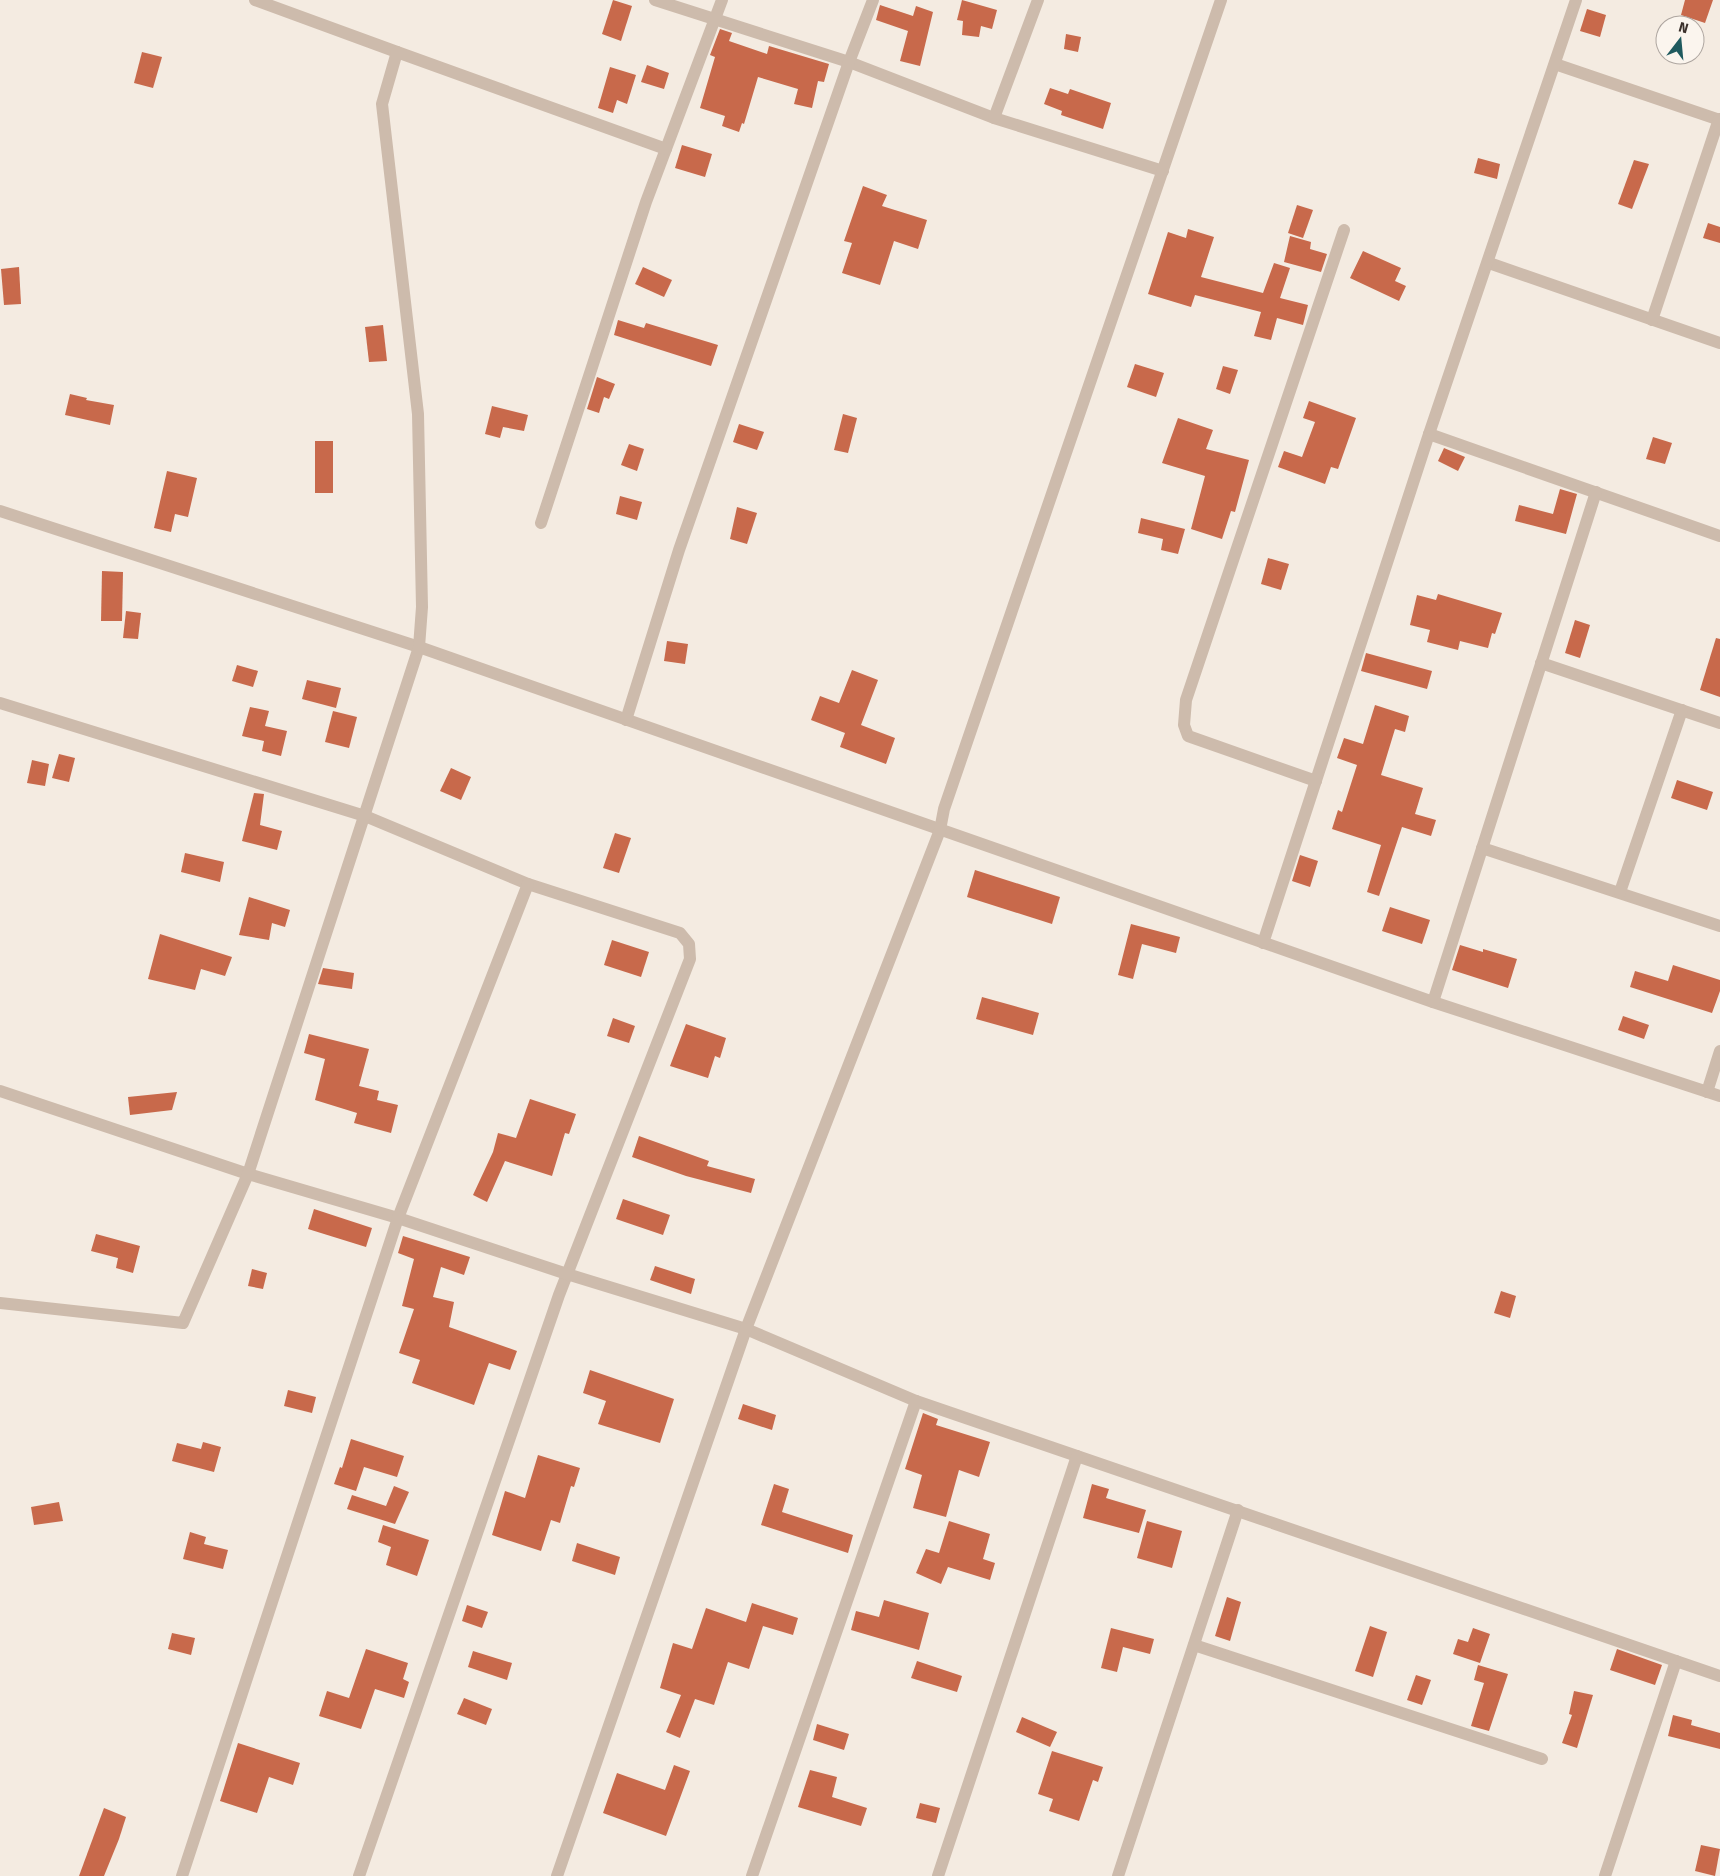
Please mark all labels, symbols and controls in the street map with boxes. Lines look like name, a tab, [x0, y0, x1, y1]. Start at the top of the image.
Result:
north arrow	[1655, 15, 1705, 65]
text: N	[1677, 19, 1690, 37]

